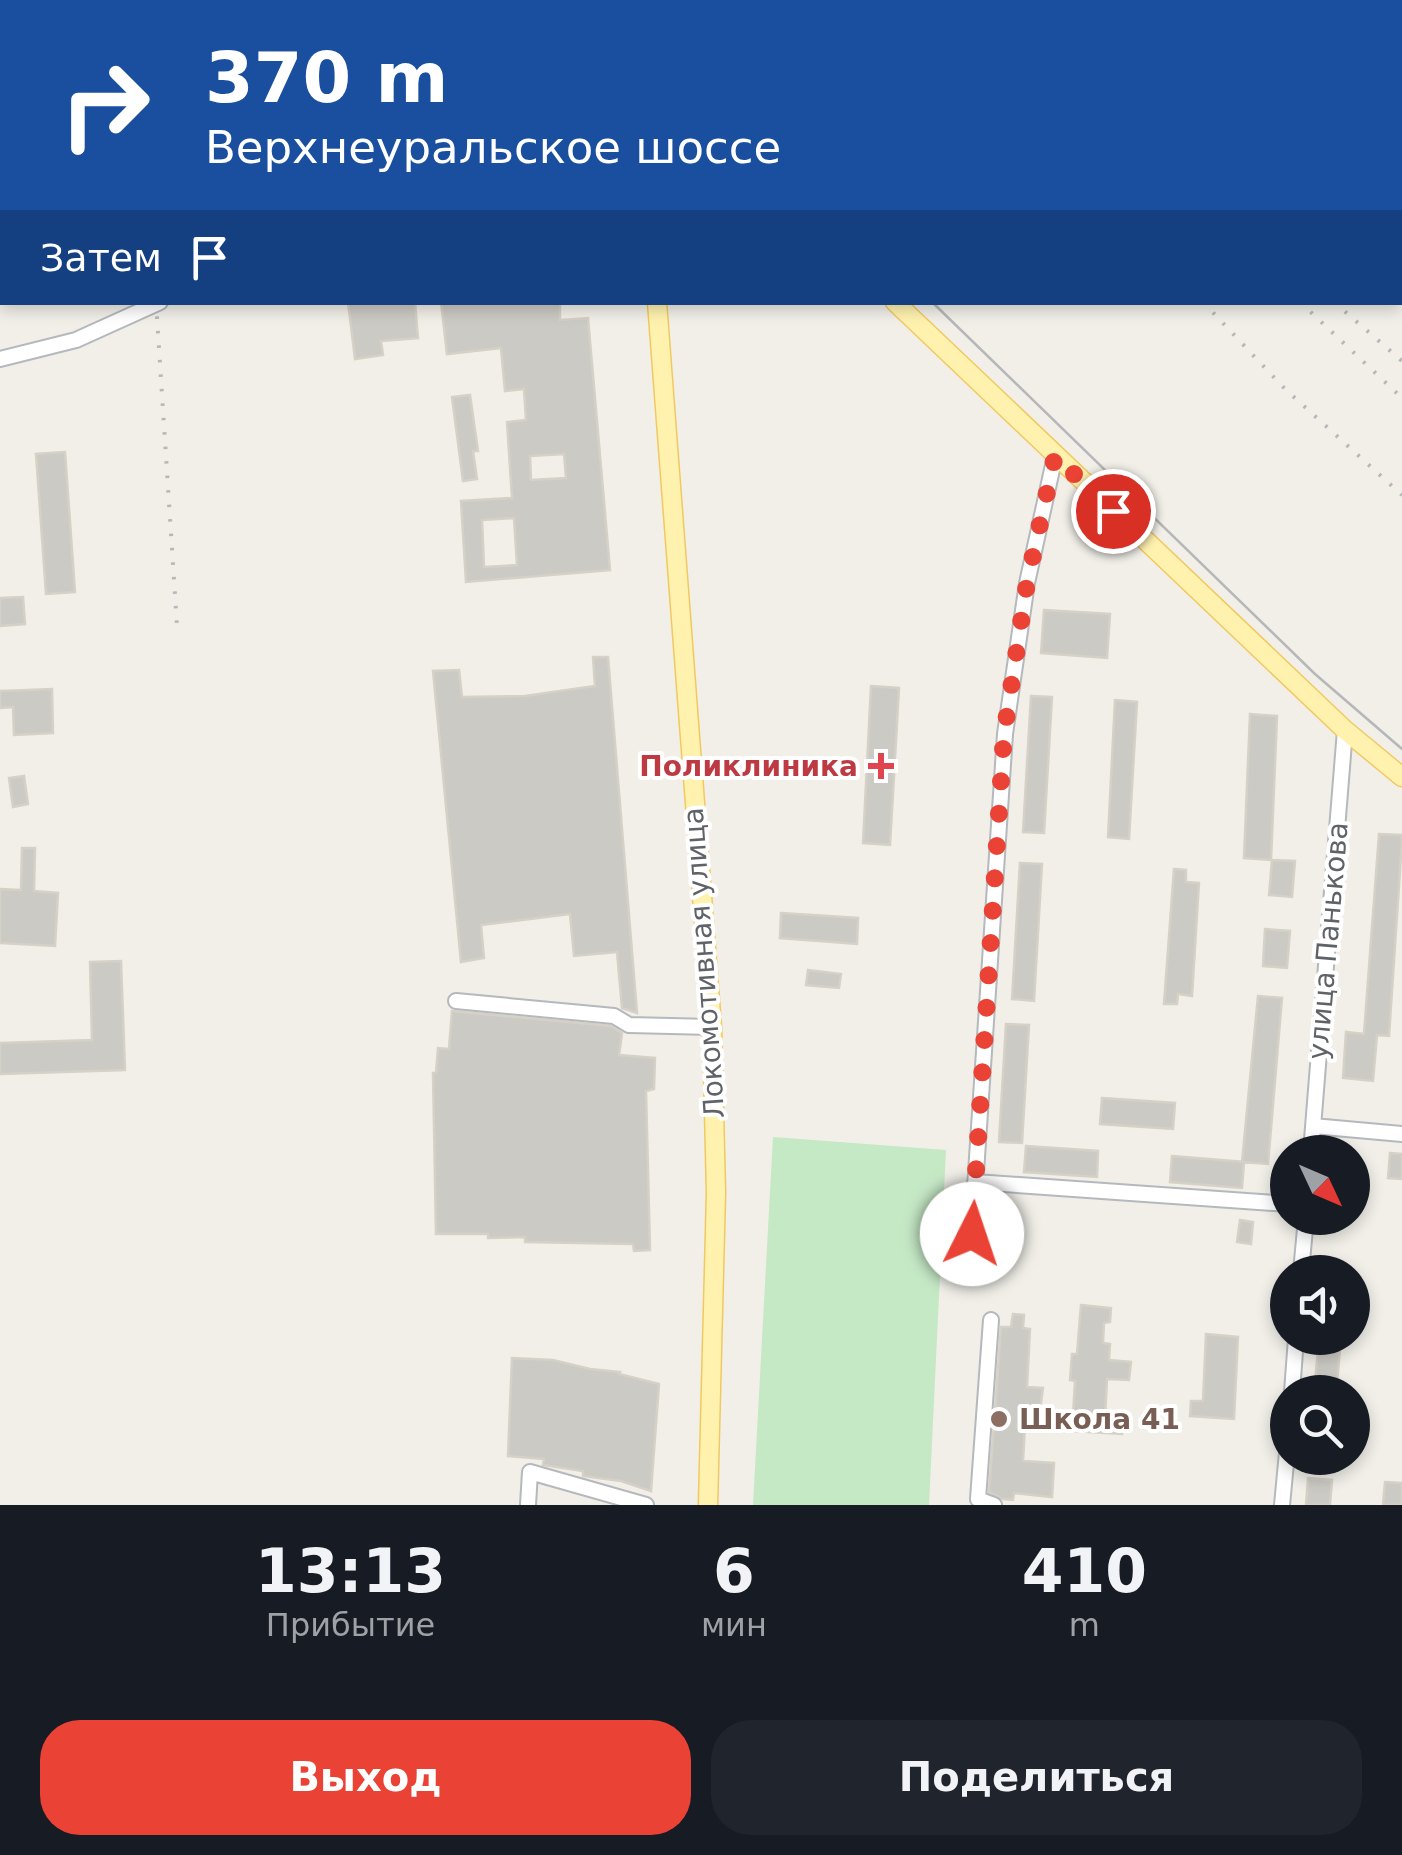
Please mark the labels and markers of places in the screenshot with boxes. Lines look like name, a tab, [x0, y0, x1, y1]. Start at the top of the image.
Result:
pin	[1071, 469, 1156, 554]
place label: Поликлиника	[639, 750, 858, 783]
marker: Поликлиника	[868, 753, 894, 779]
place label: Школа 41	[1019, 1403, 1180, 1436]
marker: Школа 41	[988, 1408, 1010, 1430]

